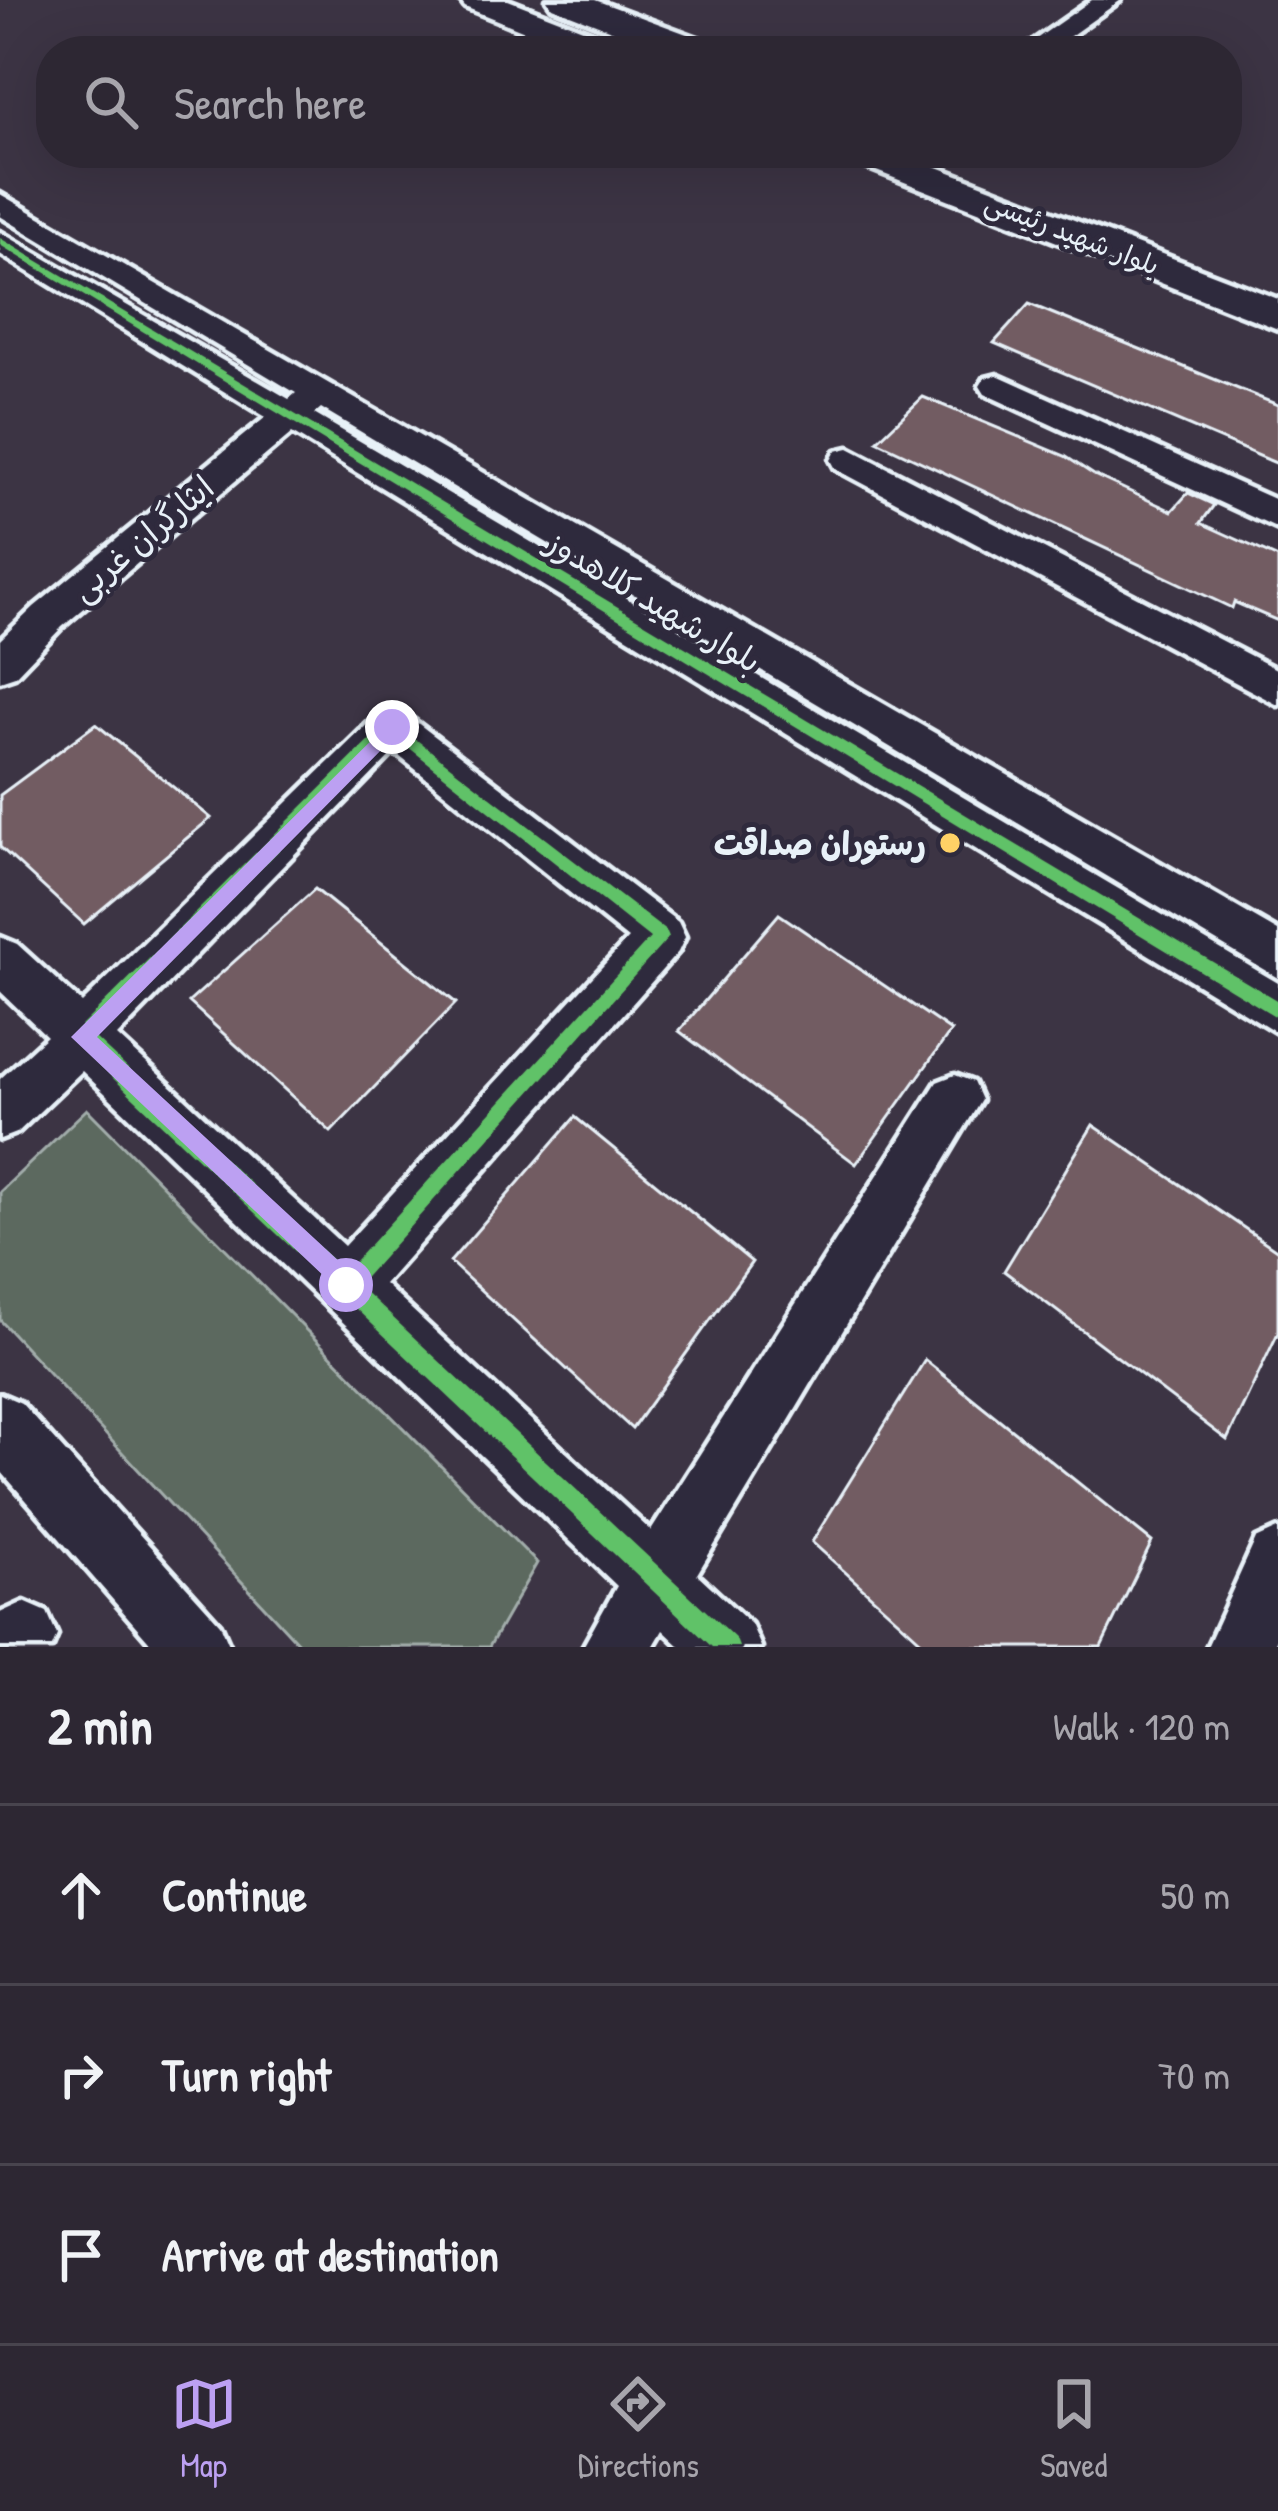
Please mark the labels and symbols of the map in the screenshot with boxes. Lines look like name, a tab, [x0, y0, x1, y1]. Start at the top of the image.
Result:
street label: بلوار شهید رئیسی	[980, 183, 1165, 283]
street label: ایثارگران غربی	[61, 465, 223, 611]
street label: بلوار شهید کلاهدوز	[536, 518, 770, 682]
route end	[365, 700, 419, 754]
place label: رستوران صداقت	[714, 821, 926, 865]
marker: رستوران صداقت	[937, 830, 963, 856]
route start	[319, 1258, 373, 1312]

